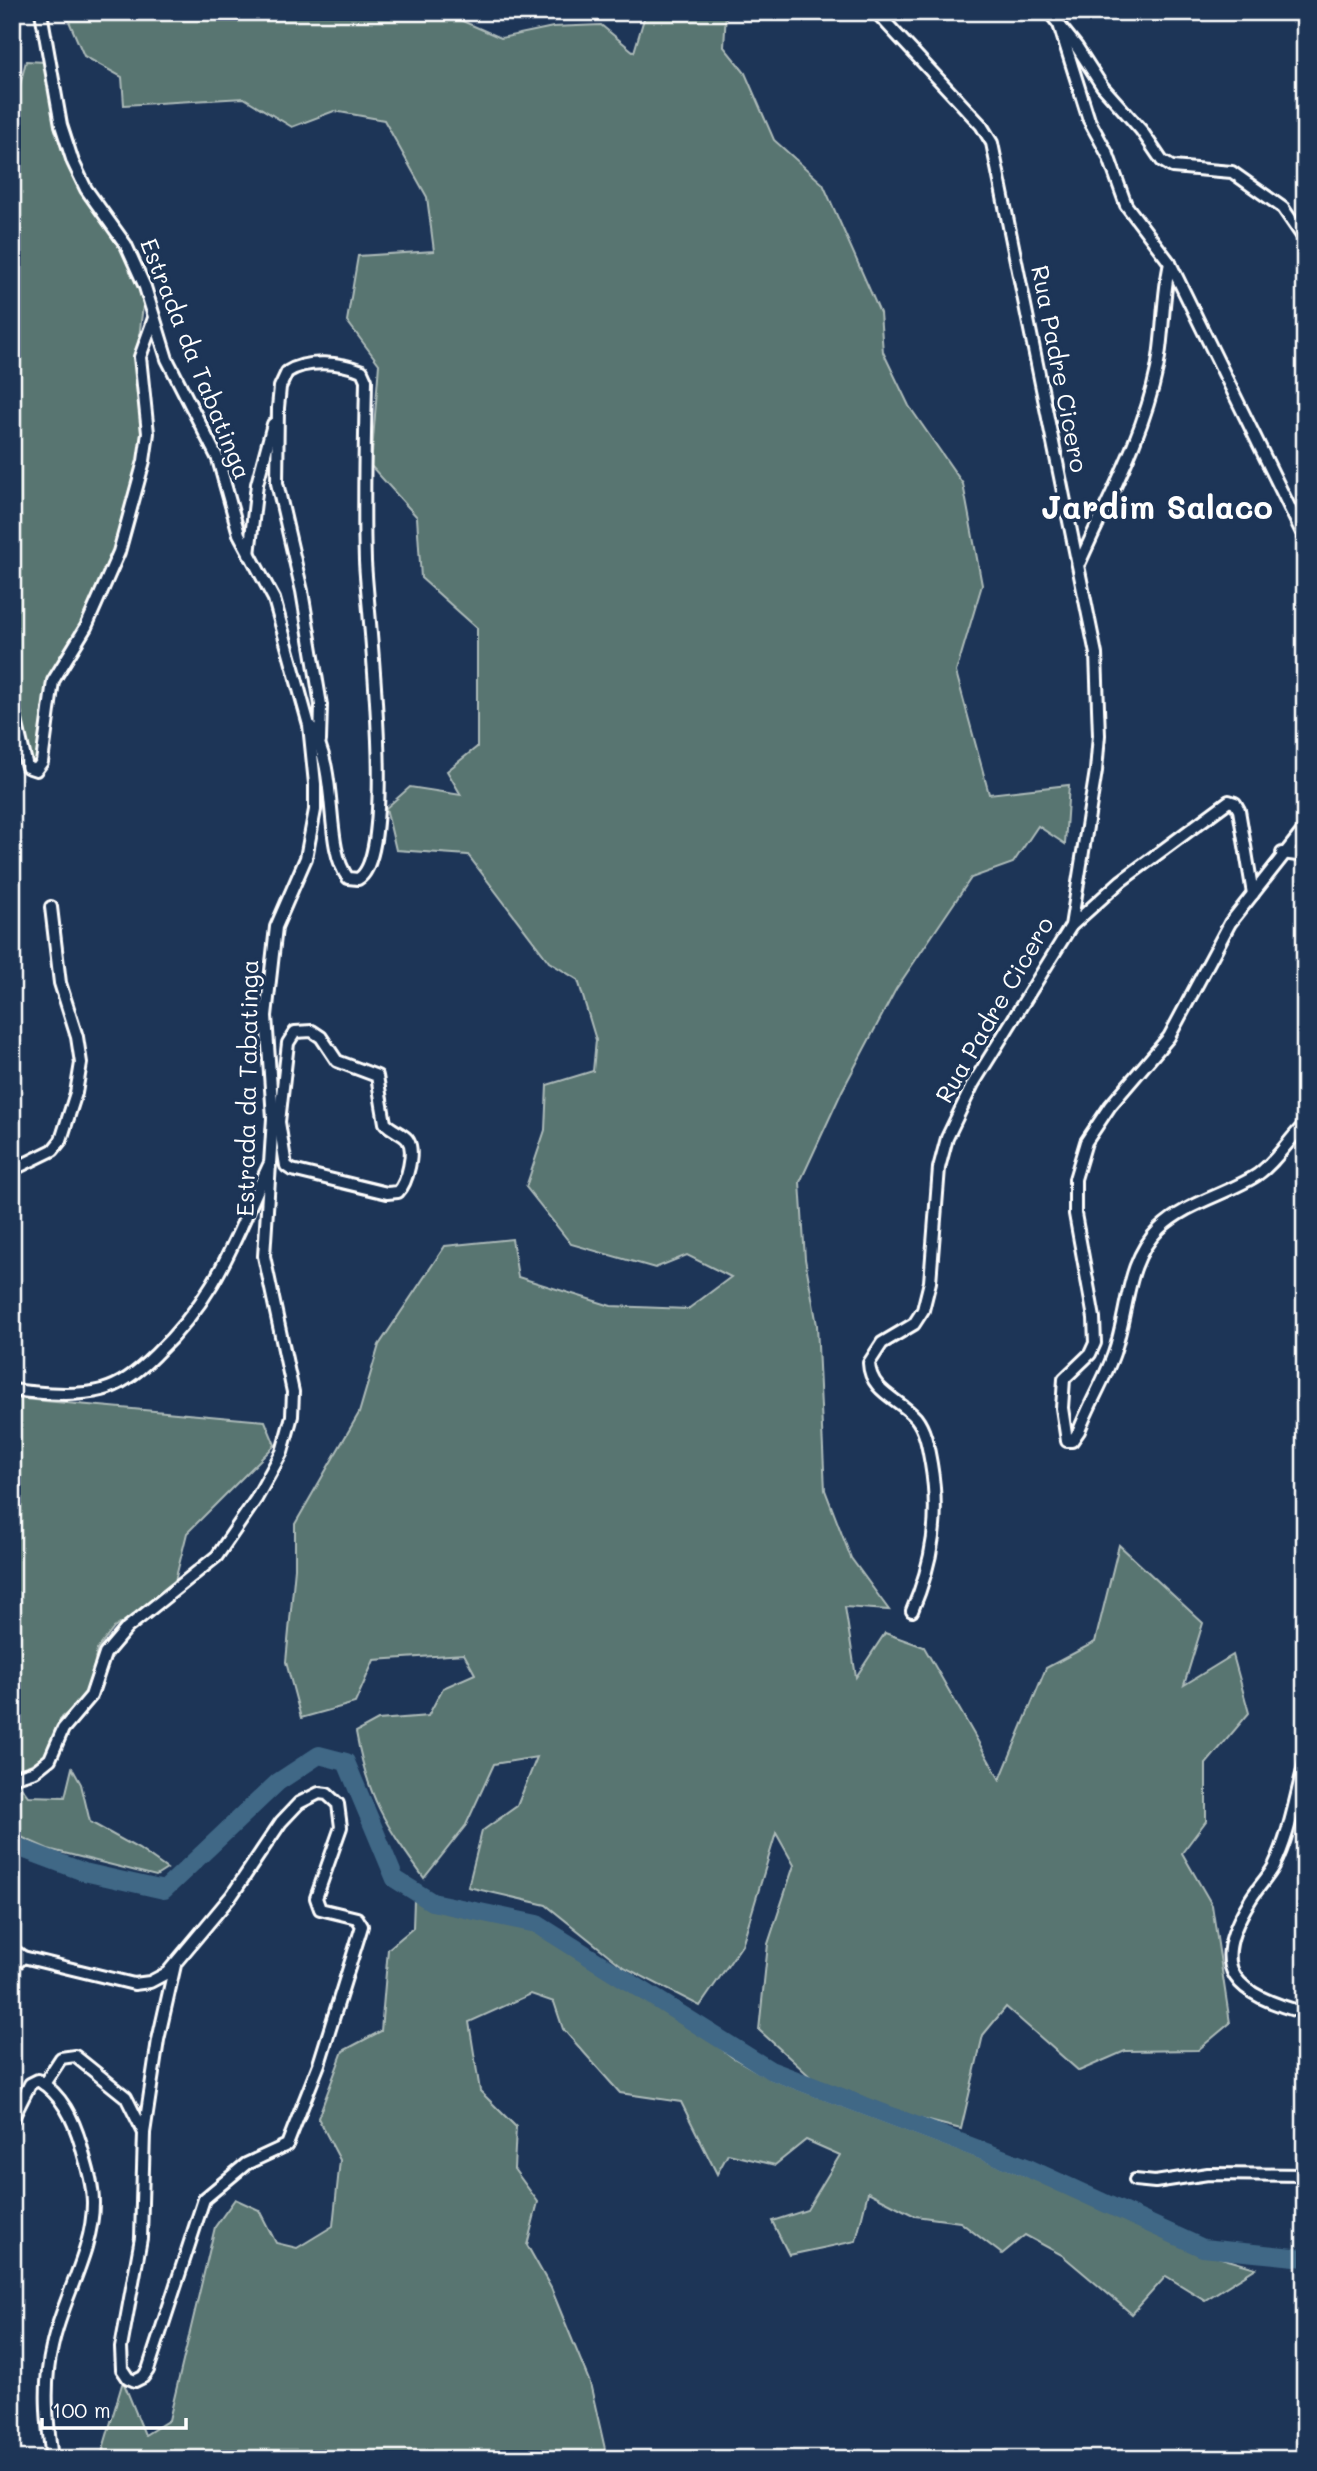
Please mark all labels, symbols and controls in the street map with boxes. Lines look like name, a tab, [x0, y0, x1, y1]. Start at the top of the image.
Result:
street label: Estrada da Tabatinga	[134, 233, 259, 484]
street label: Rua Padre Cicero	[1025, 263, 1096, 475]
district label: Jardim Salaco	[1041, 485, 1273, 527]
street label: Rua Padre Cicero	[928, 910, 1060, 1108]
street label: Estrada da Tabatinga	[229, 959, 264, 1217]
scale bar	[42, 2387, 186, 2431]
text: 100 m	[52, 2396, 111, 2423]

